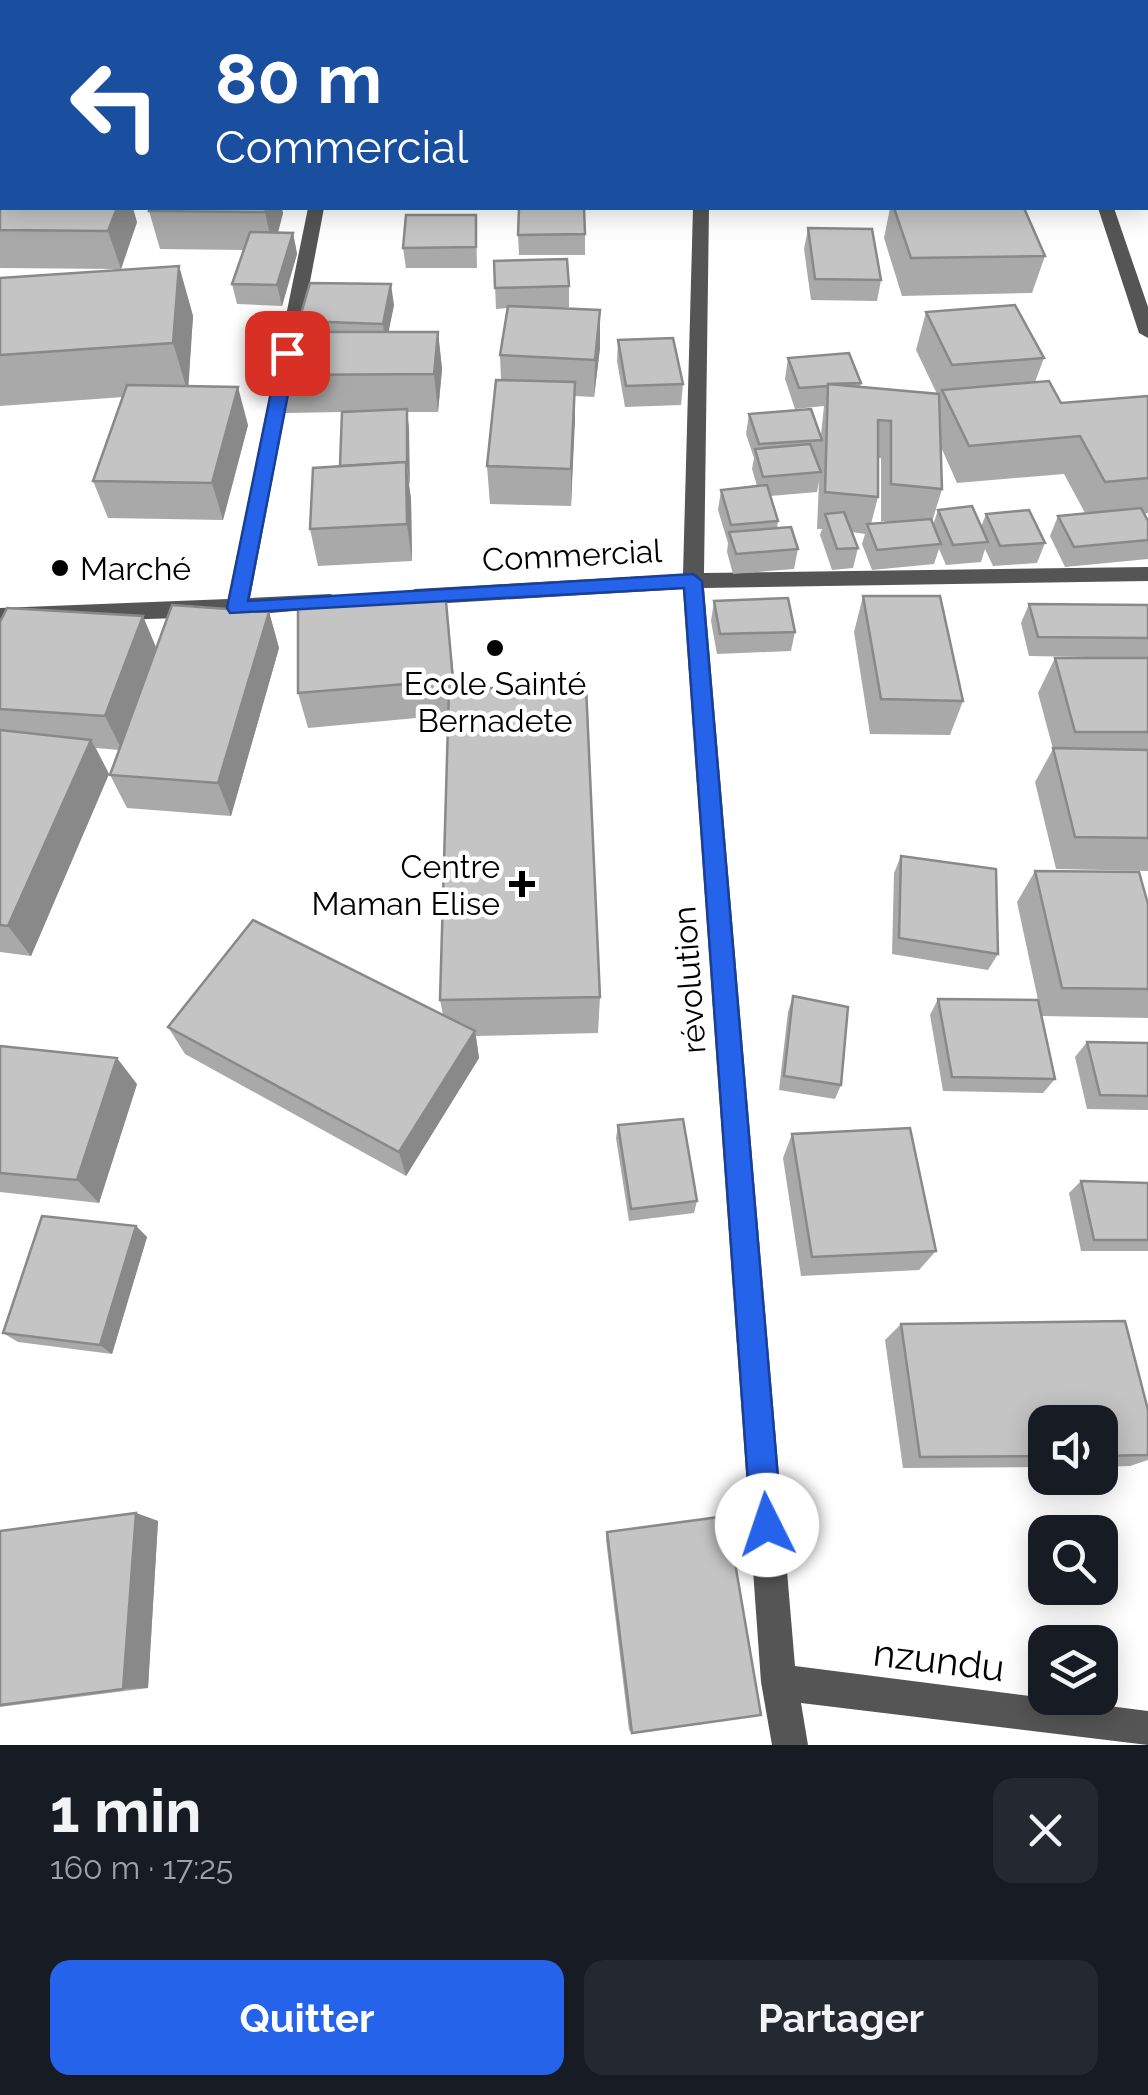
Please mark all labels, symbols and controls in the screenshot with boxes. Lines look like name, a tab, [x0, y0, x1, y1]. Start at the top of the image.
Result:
text: 80 m	[215, 37, 382, 119]
icon: left	[50, 40, 180, 170]
text: Commercial	[215, 121, 468, 174]
pin	[245, 311, 330, 396]
icon: arrive	[260, 326, 315, 381]
street label: Commercial	[481, 532, 663, 578]
place label: Marché	[80, 550, 191, 587]
marker: Marché	[49, 557, 71, 579]
marker: Ecole Sainté Bernadete	[484, 637, 506, 659]
place label: Ecole Sainté Bernadete	[404, 665, 586, 739]
place label: Centre Maman Elise	[312, 848, 500, 922]
marker: Centre Maman Elise	[509, 871, 535, 897]
street label: révolution	[665, 905, 713, 1055]
map controls	[1028, 1405, 1118, 1715]
button: sound	[1028, 1405, 1118, 1495]
position arrow	[715, 1473, 819, 1577]
button: search	[1028, 1515, 1118, 1605]
button: layers	[1028, 1625, 1118, 1715]
street label: nzundu	[871, 1630, 1007, 1690]
text: 1 min	[50, 1776, 201, 1846]
button: close	[993, 1778, 1098, 1883]
text: 160 m · 17:25	[50, 1849, 233, 1886]
button: Quitter	[50, 1960, 564, 2075]
button: Partager	[584, 1960, 1098, 2075]

